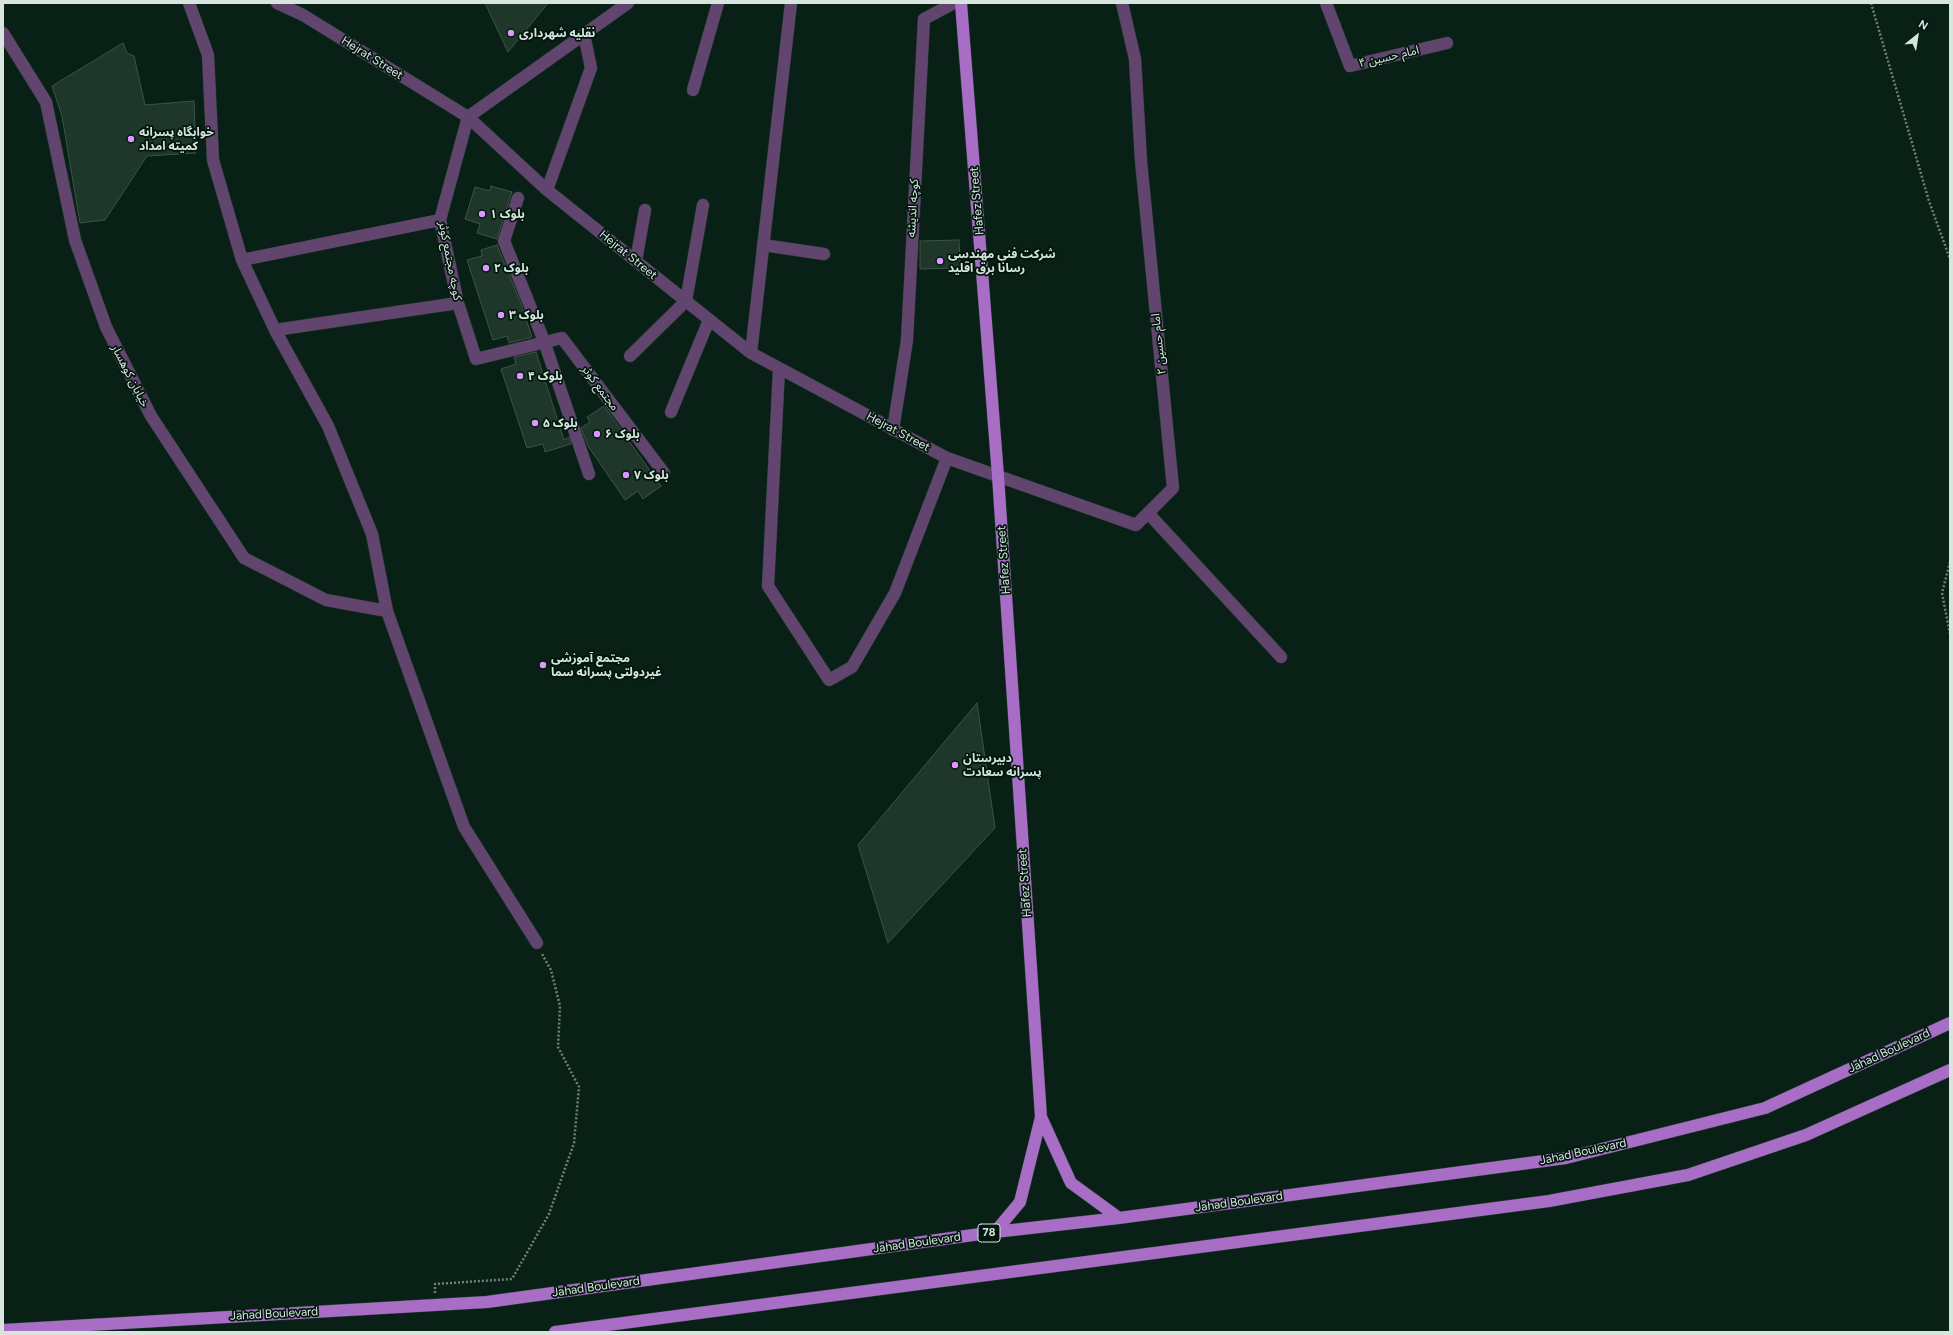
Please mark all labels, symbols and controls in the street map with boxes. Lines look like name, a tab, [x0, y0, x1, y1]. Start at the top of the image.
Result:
north arrow	[1897, 16, 1937, 56]
text: N	[1916, 17, 1930, 33]
place label: نقلیه شهرداری	[519, 26, 595, 40]
marker: نقلیه شهرداری	[506, 28, 516, 38]
street label: Hejrat Street	[338, 33, 406, 83]
street label: امام حسین ۴	[1357, 43, 1421, 71]
place label: خوابگاه پسرانه کمیته امداد	[139, 125, 214, 153]
marker: خوابگاه پسرانه کمیته امداد	[126, 134, 136, 144]
street label: Hafez Street	[967, 166, 987, 236]
street label: کوچه اندیشه	[904, 178, 922, 238]
place label: بلوک ۱	[490, 207, 525, 221]
marker: بلوک ۱	[477, 209, 487, 219]
street label: کوچه مجتمع کوثر	[435, 220, 465, 302]
street label: Hejrat Street	[596, 227, 660, 283]
place label: شرکت فنی مهندسی رسانا برق اقلید	[948, 247, 1056, 275]
marker: شرکت فنی مهندسی رسانا برق اقلید	[935, 256, 945, 266]
place label: بلوک ۲	[494, 261, 529, 275]
marker: بلوک ۲	[481, 263, 491, 273]
place label: بلوک ۳	[509, 308, 544, 322]
marker: بلوک ۳	[496, 310, 506, 320]
street label: امام حسین ۲	[1149, 313, 1169, 375]
street label: خیابان کوهسار	[108, 342, 152, 410]
street label: مجتمع کوثر	[578, 362, 622, 414]
place label: بلوک ۴	[528, 369, 563, 383]
marker: بلوک ۴	[515, 371, 525, 381]
street label: Hejrat Street	[864, 409, 932, 455]
place label: بلوک ۵	[543, 416, 578, 430]
marker: بلوک ۵	[530, 418, 540, 428]
place label: بلوک ۶	[605, 427, 640, 441]
marker: بلوک ۶	[592, 429, 602, 439]
place label: بلوک ۷	[634, 468, 669, 482]
marker: بلوک ۷	[621, 470, 631, 480]
street label: Hafez Street	[994, 525, 1014, 595]
place label: مجتمع آموزشی غیردولتی پسرانه سما	[551, 651, 662, 679]
marker: مجتمع آموزشی غیردولتی پسرانه سما	[538, 660, 548, 670]
place label: دبیرستان پسرانه سعادت	[963, 751, 1042, 779]
marker: دبیرستان پسرانه سعادت	[950, 760, 960, 770]
street label: Hafez Street	[1015, 848, 1035, 918]
street label: Jahad Boulevard	[1846, 1026, 1932, 1076]
street label: Jahad Boulevard	[1538, 1136, 1628, 1168]
street label: Jahad Boulevard	[1194, 1189, 1284, 1215]
road number: 78	[978, 1224, 1000, 1242]
street label: Jahad Boulevard	[872, 1230, 962, 1256]
street label: Jahad Boulevard	[551, 1274, 641, 1300]
street label: Jahad Boulevard	[229, 1304, 319, 1324]

